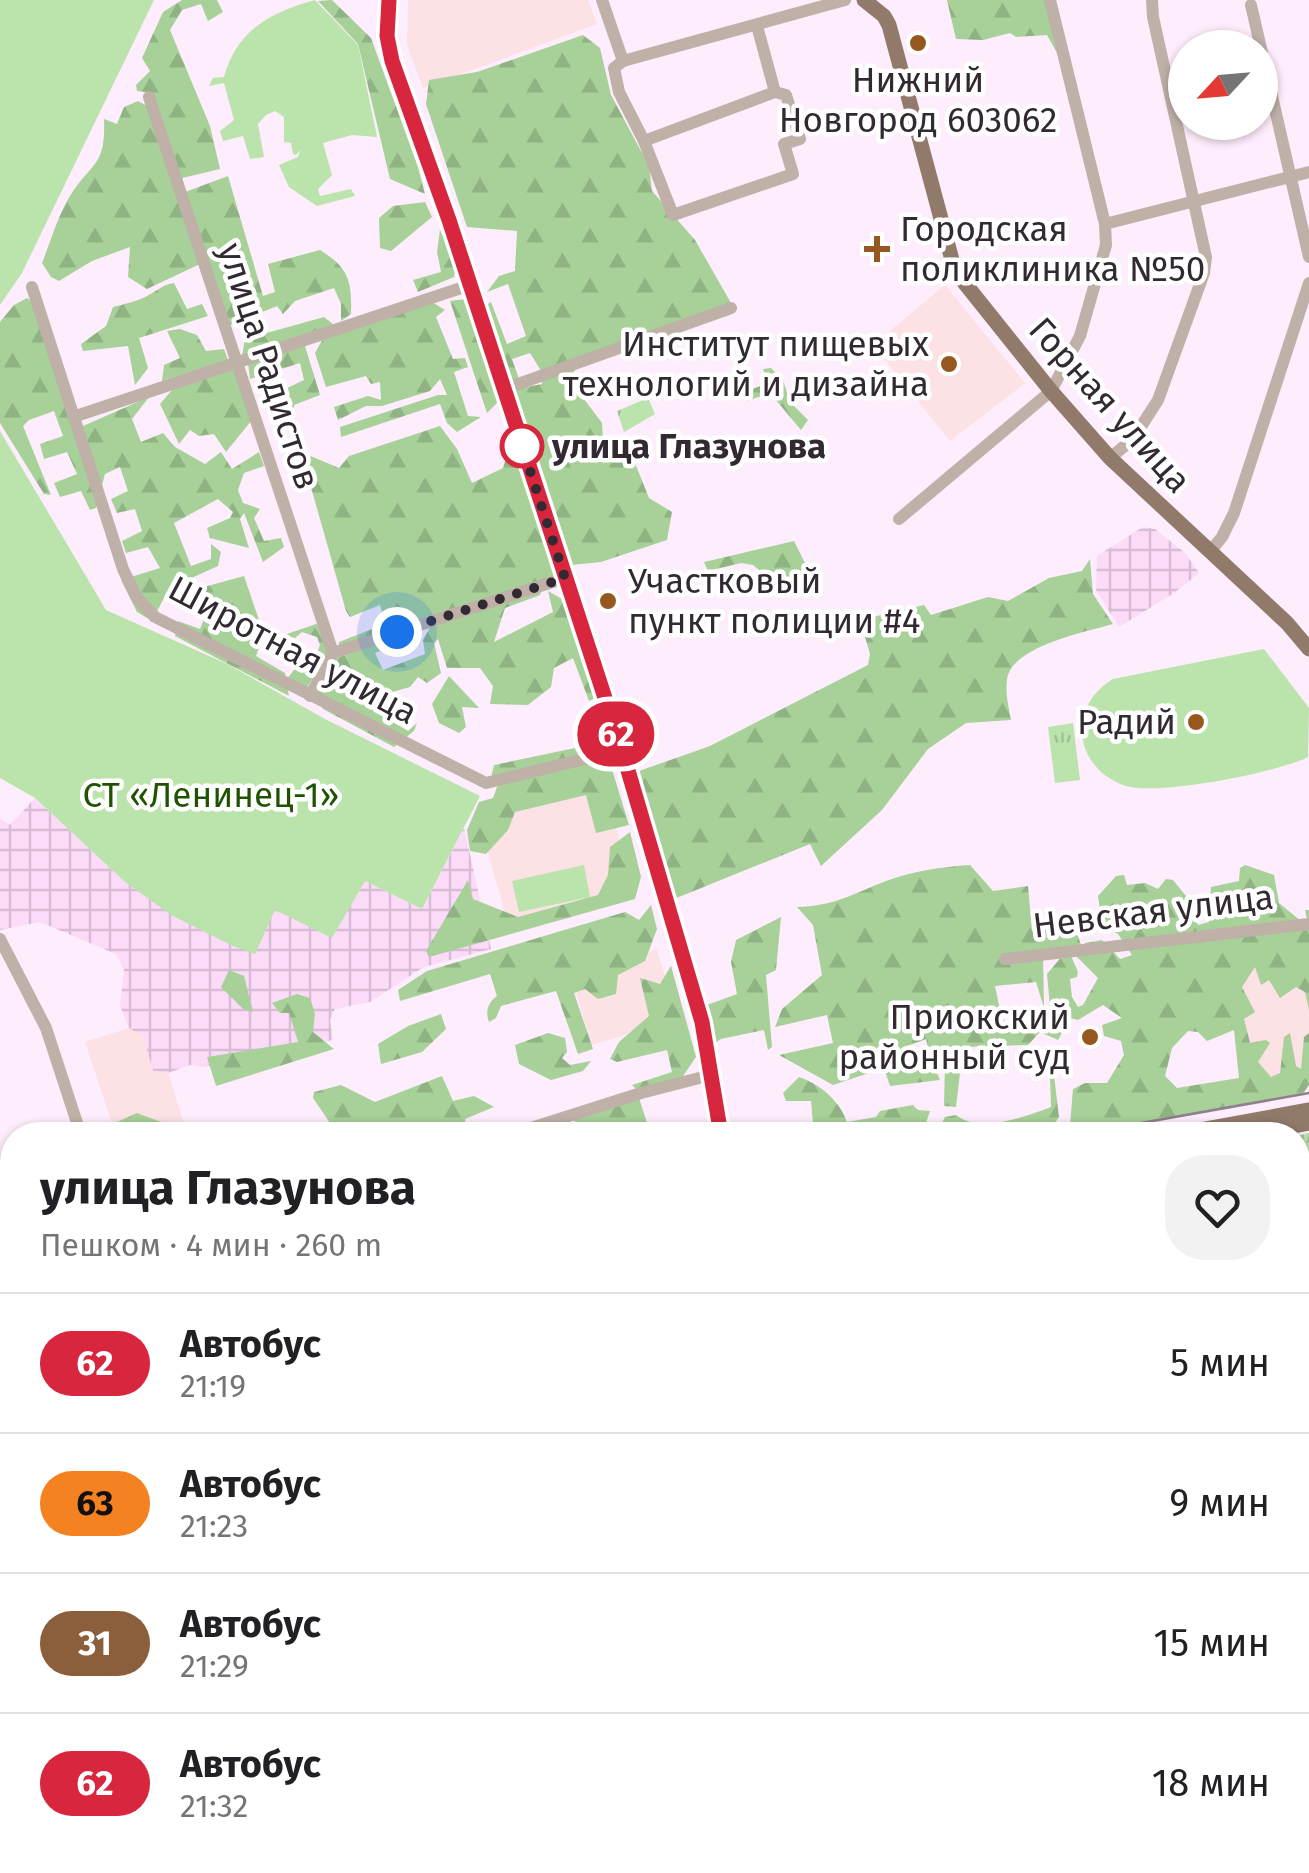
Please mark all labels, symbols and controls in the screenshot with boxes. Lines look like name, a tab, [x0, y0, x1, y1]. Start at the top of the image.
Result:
north arrow	[1168, 30, 1278, 140]
map controls	[1168, 30, 1278, 140]
marker: Нижний Новгород 603062	[907, 32, 929, 54]
place label: Нижний Новгород 603062	[779, 59, 1057, 141]
place label: Городская поликлиника №50	[900, 208, 1205, 290]
marker: Городская поликлиника №50	[864, 236, 890, 262]
street label: улица Радистов	[209, 237, 329, 495]
street label: Горная улица	[1020, 309, 1200, 501]
place label: Институт пищевых технологий и дизайна	[563, 323, 929, 405]
marker: Институт пищевых технологий и дизайна	[938, 353, 960, 375]
marker: улица Глазунова	[501, 425, 543, 467]
place label: улица Глазунова	[551, 425, 826, 467]
place label: Участковый пункт полиции #4	[628, 560, 920, 642]
street label: Широтная улица	[162, 567, 424, 733]
marker: Участковый пункт полиции #4	[597, 590, 619, 612]
your location	[372, 607, 422, 657]
place label: Радий	[1077, 701, 1176, 743]
line badge: 62	[571, 702, 661, 766]
marker: Радий	[1185, 711, 1207, 733]
text: 62	[597, 713, 635, 755]
park label: СТ «Ленинец-1»	[83, 774, 339, 816]
street label: Невская улица	[1030, 875, 1276, 947]
place label: Приокский районный суд	[839, 996, 1070, 1078]
marker: Приокский районный суд	[1079, 1026, 1101, 1048]
button: heart	[1165, 1155, 1270, 1260]
text: улица Глазунова	[40, 1159, 416, 1217]
text: Пешком · 4 мин · 260 m	[40, 1226, 382, 1264]
text: Автобус	[180, 1321, 321, 1367]
text: 5 мин	[1170, 1340, 1270, 1386]
text: 62	[76, 1342, 114, 1384]
text: 21:19	[180, 1367, 246, 1405]
text: Автобус	[180, 1461, 321, 1507]
text: 9 мин	[1169, 1480, 1270, 1526]
text: 63	[76, 1482, 114, 1524]
text: 21:23	[180, 1507, 248, 1545]
text: Автобус	[180, 1601, 321, 1647]
text: 15 мин	[1154, 1620, 1270, 1666]
text: 31	[78, 1622, 112, 1664]
text: 21:29	[180, 1647, 249, 1685]
text: Автобус	[180, 1741, 321, 1787]
text: 18 мин	[1152, 1760, 1270, 1806]
text: 62	[76, 1762, 114, 1804]
text: 21:32	[180, 1787, 248, 1825]

